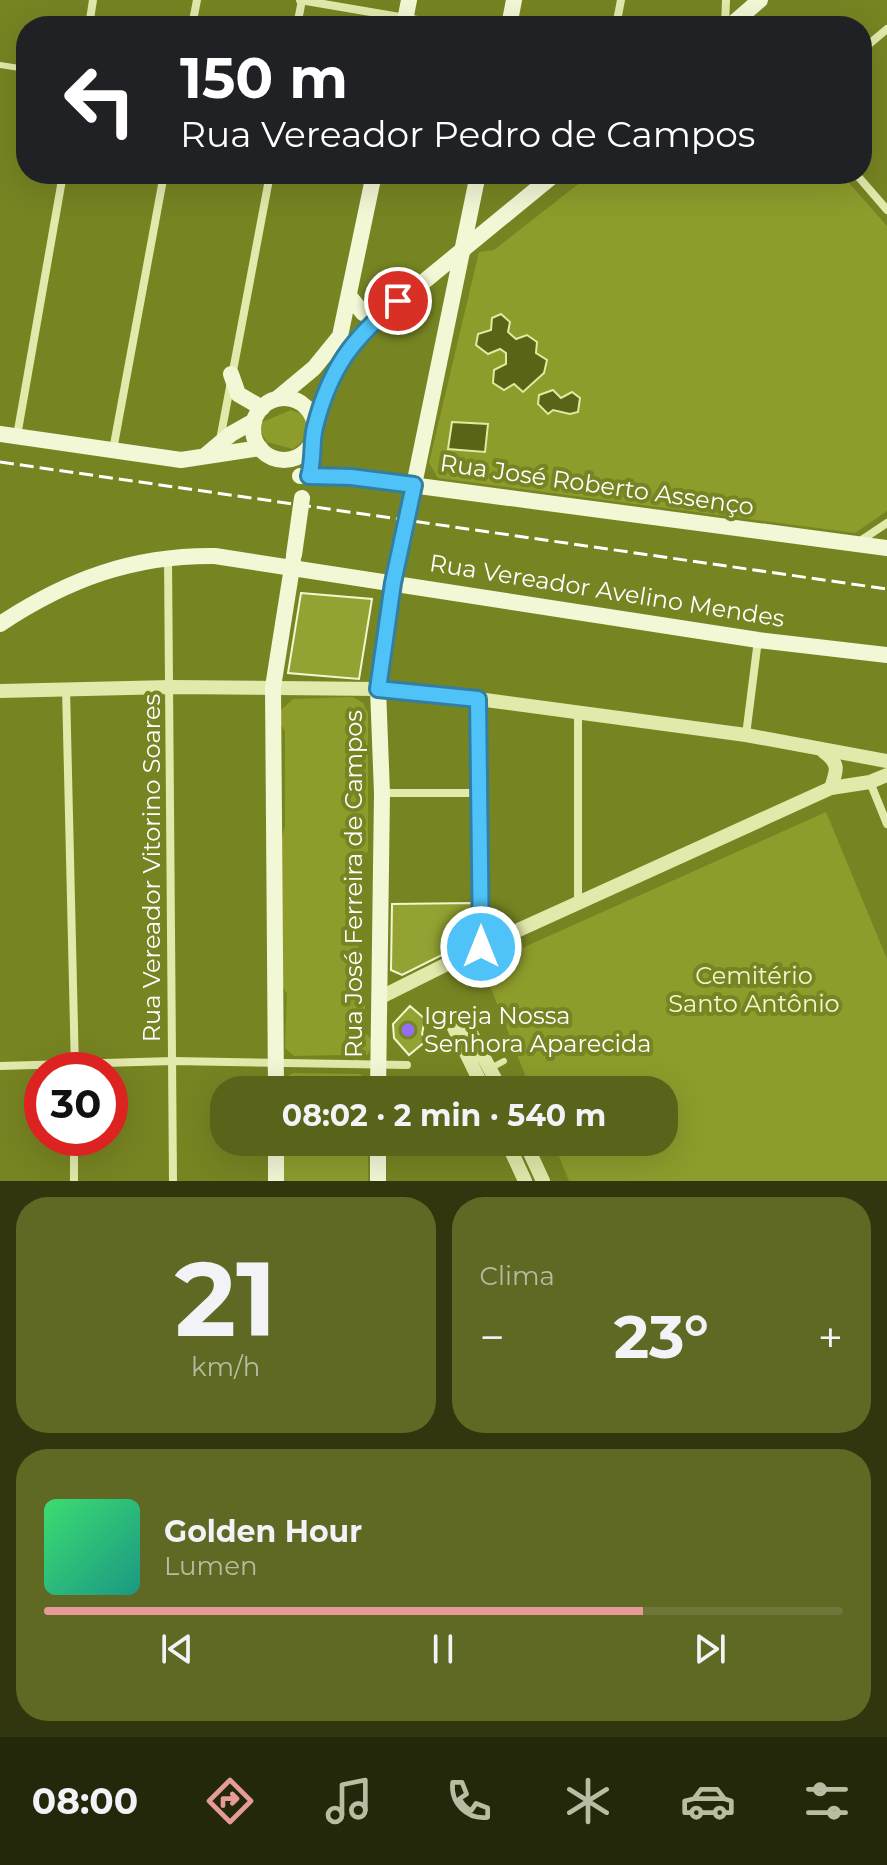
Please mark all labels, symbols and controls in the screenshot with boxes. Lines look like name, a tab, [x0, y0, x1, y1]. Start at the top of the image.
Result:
text: 150 m	[180, 44, 348, 112]
icon: left	[48, 48, 152, 152]
text: Rua Vereador Pedro de Campos	[180, 112, 755, 156]
pin	[364, 267, 432, 335]
icon: arrive	[376, 279, 420, 323]
street label: Rua José Roberto Assenço	[438, 448, 756, 521]
street label: Rua Vereador Avelino Mendes	[428, 548, 787, 633]
street label: Rua Vereador Vitorino Soares	[137, 694, 166, 1042]
street label: Rua José Ferreira de Campos	[339, 710, 368, 1058]
position arrow	[439, 905, 523, 989]
park label: Cemitério Santo Antônio	[668, 961, 840, 1018]
place label: Igreja Nossa Senhora Aparecida	[424, 1001, 651, 1058]
marker: Igreja Nossa Senhora Aparecida	[399, 1021, 417, 1039]
speed limit sign: 30	[24, 1052, 128, 1156]
text: 08:02 · 2 min · 540 m	[282, 1097, 606, 1134]
text: 21	[175, 1235, 277, 1362]
text: Clima	[480, 1260, 555, 1292]
text: 23°	[614, 1300, 709, 1373]
text: −	[480, 1310, 505, 1364]
text: +	[818, 1310, 843, 1364]
text: km/h	[191, 1351, 260, 1383]
text: Golden Hour	[164, 1513, 362, 1550]
text: Lumen	[164, 1550, 257, 1582]
icon: previous	[155, 1627, 199, 1671]
icon: pause	[421, 1627, 465, 1671]
icon: next	[688, 1627, 732, 1671]
icon: directions	[202, 1773, 258, 1829]
icon: music	[321, 1773, 377, 1829]
icon: phone	[441, 1773, 497, 1829]
icon: climate	[560, 1773, 616, 1829]
icon: car	[680, 1773, 736, 1829]
icon: filters	[799, 1773, 855, 1829]
text: 08:00	[32, 1779, 138, 1823]

